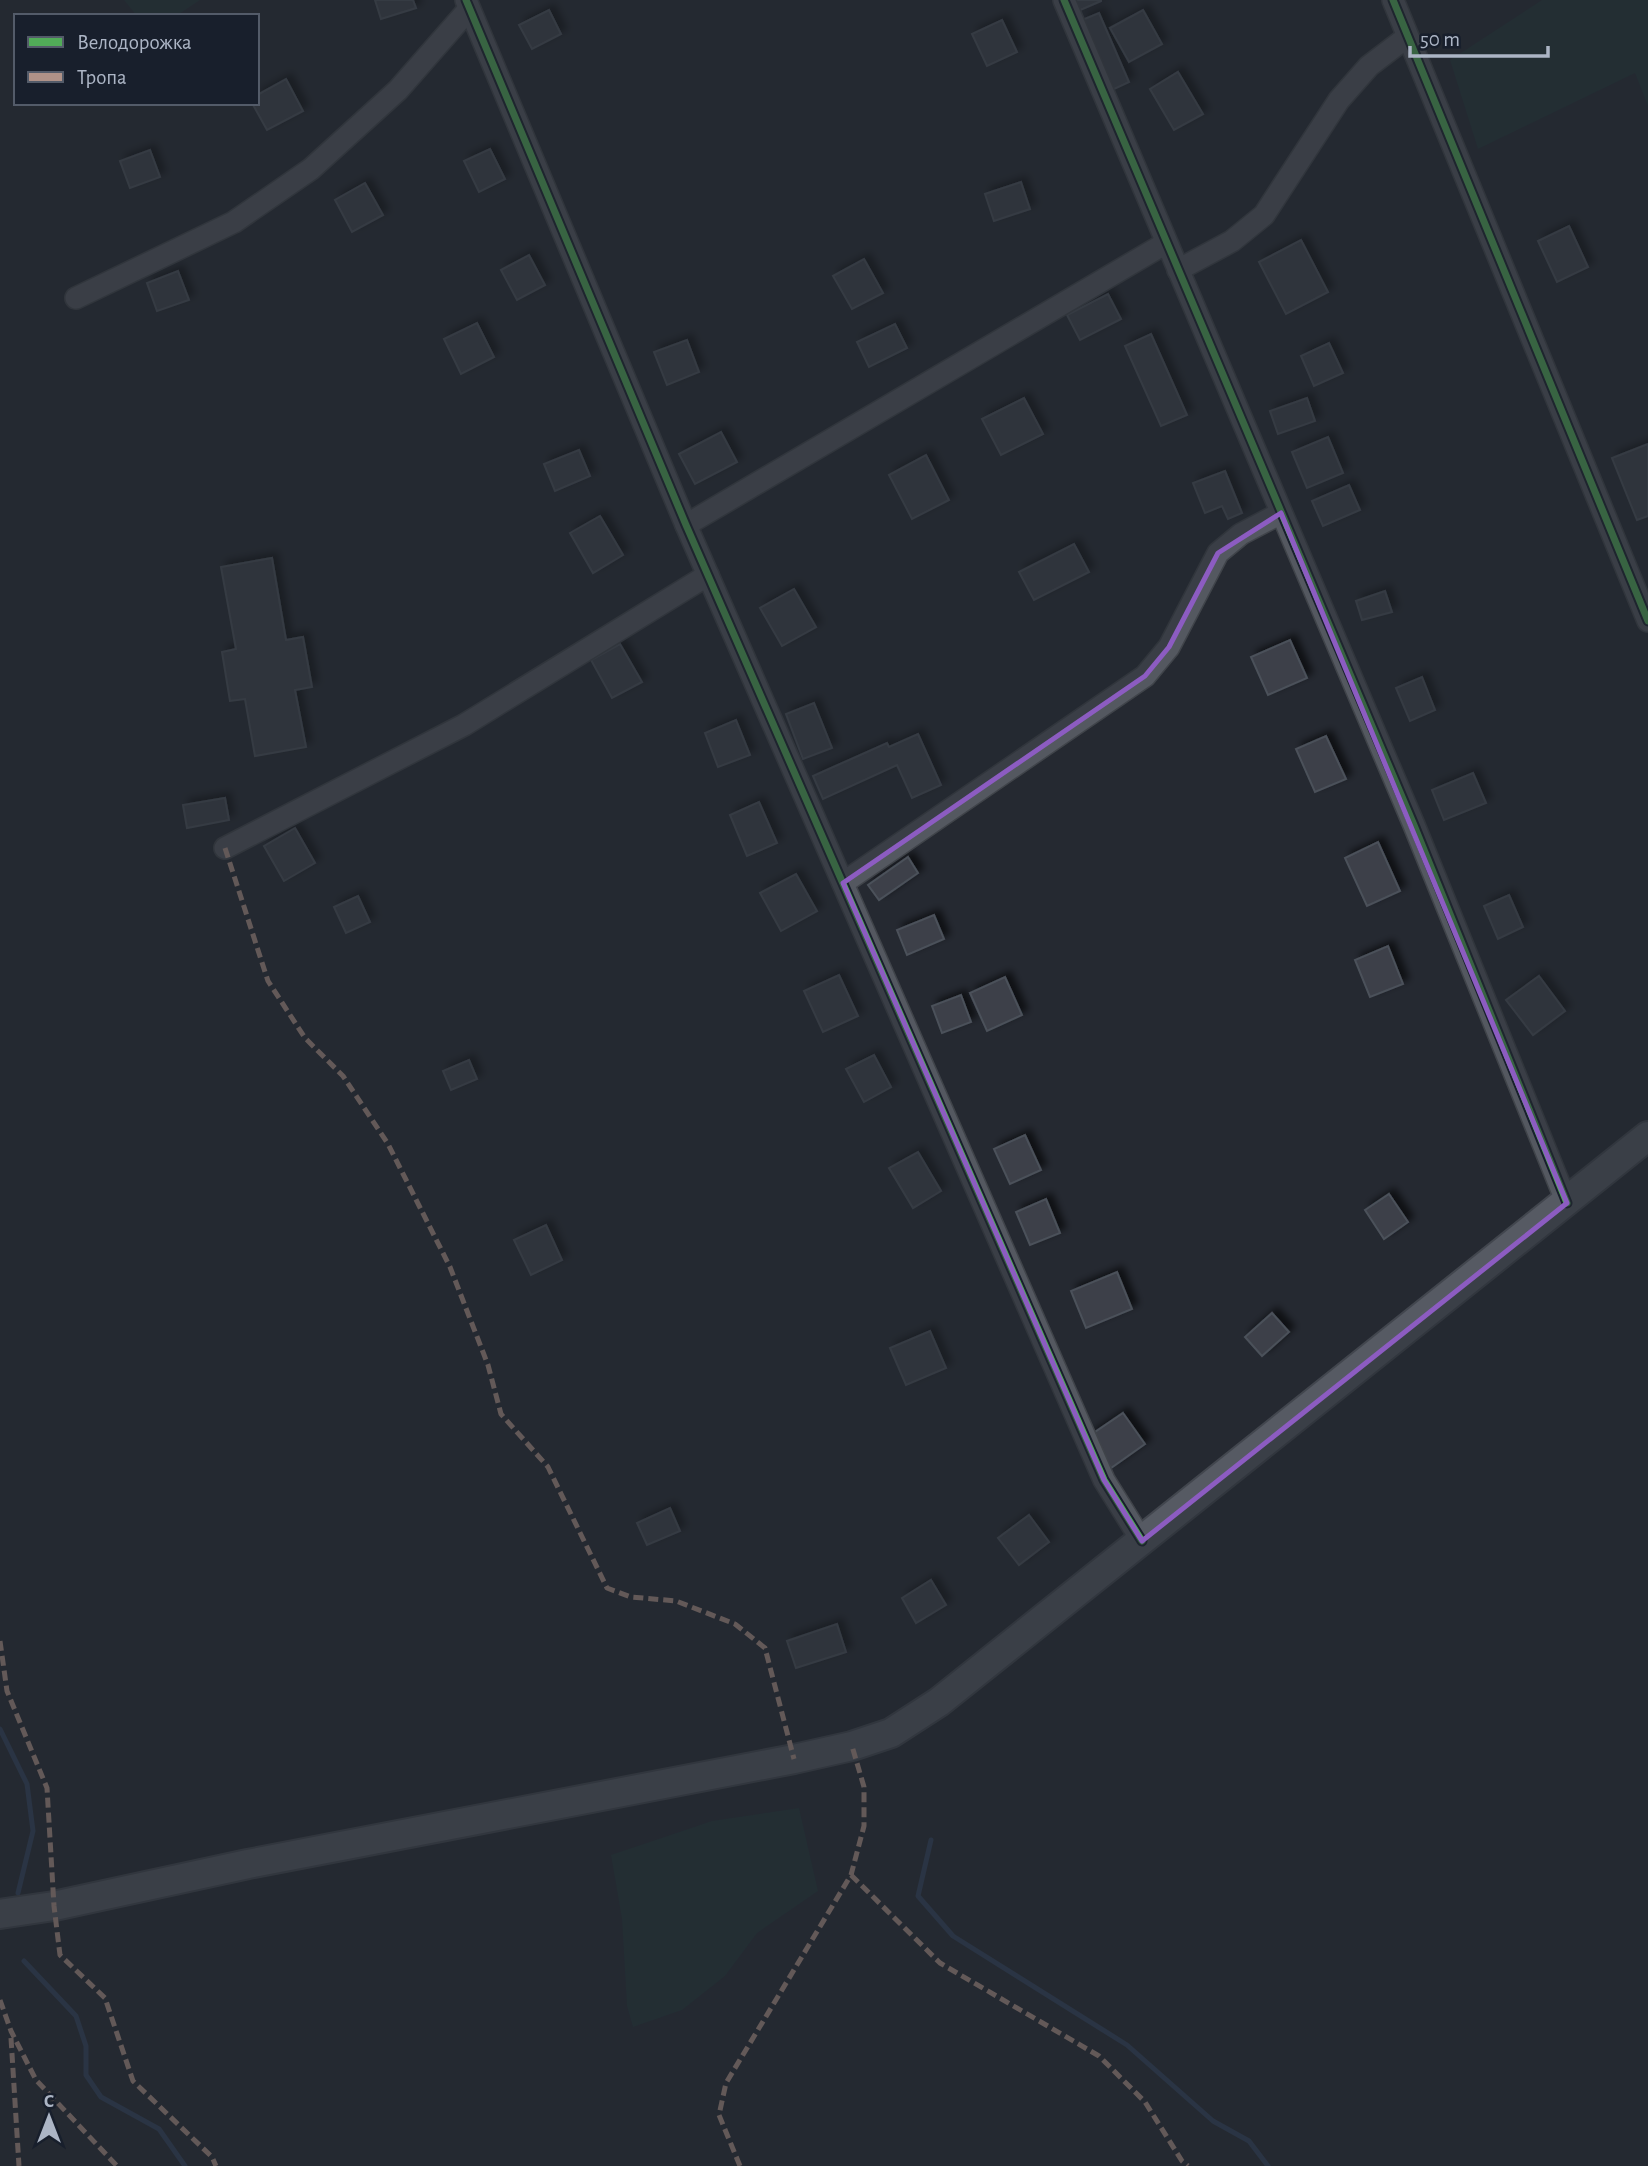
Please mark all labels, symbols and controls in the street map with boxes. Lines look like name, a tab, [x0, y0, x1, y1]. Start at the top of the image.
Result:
legend	[14, 14, 259, 105]
scale bar	[1410, 14, 1548, 58]
text: 50 m	[1420, 29, 1460, 50]
text: Велодорожка	[77, 32, 192, 53]
text: Тропа	[77, 67, 127, 88]
north arrow	[14, 2082, 84, 2152]
text: С	[44, 2092, 54, 2111]

